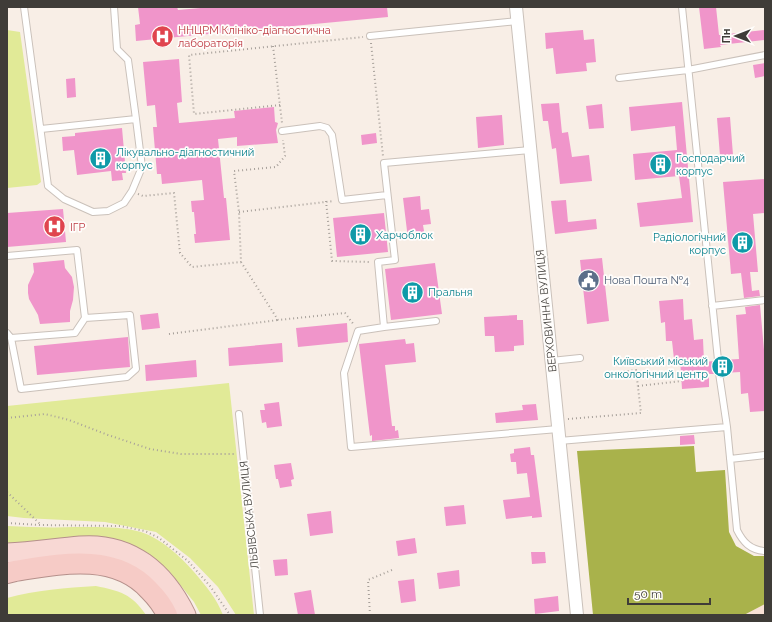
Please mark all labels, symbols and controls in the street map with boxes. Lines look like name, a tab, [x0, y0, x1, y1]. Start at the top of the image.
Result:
north arrow	[716, 16, 756, 56]
hospital icon: ННЦРМ Клініко-діагностична лабораторія	[150, 23, 176, 49]
place label: ННЦРМ Клініко-діагностична лабораторія	[178, 24, 331, 50]
text: Пн	[720, 29, 733, 43]
building icon: Лікувально-діагностичний корпус	[87, 145, 113, 171]
place label: Лікувально-діагностичний корпус	[116, 146, 254, 172]
building icon: Господарчий корпус	[648, 151, 674, 177]
place label: Господарчий корпус	[676, 152, 745, 178]
hospital icon: ІГР	[41, 214, 67, 240]
place label: ІГР	[70, 221, 85, 234]
building icon: Харчоблок	[347, 222, 373, 248]
place label: Харчоблок	[376, 229, 433, 242]
building icon: Радіологічний корпус	[729, 230, 755, 256]
place label: Радіологічний корпус	[653, 231, 726, 257]
street label: ВЕРХОВИННА ВУЛИЦЯ	[534, 249, 559, 373]
public building icon: Нова Пошта №4	[576, 267, 602, 293]
place label: Нова Пошта №4	[604, 274, 689, 287]
building icon: Пральня	[400, 279, 426, 305]
place label: Пральня	[428, 286, 472, 299]
building icon: Київський міський онкологічний центр	[710, 354, 736, 380]
place label: Київський міський онкологічний центр	[604, 355, 708, 381]
street label: ЛЬВІВСЬКА ВУЛИЦЯ	[237, 460, 262, 570]
scale bar	[628, 580, 710, 606]
text: 50 m	[634, 587, 662, 601]

